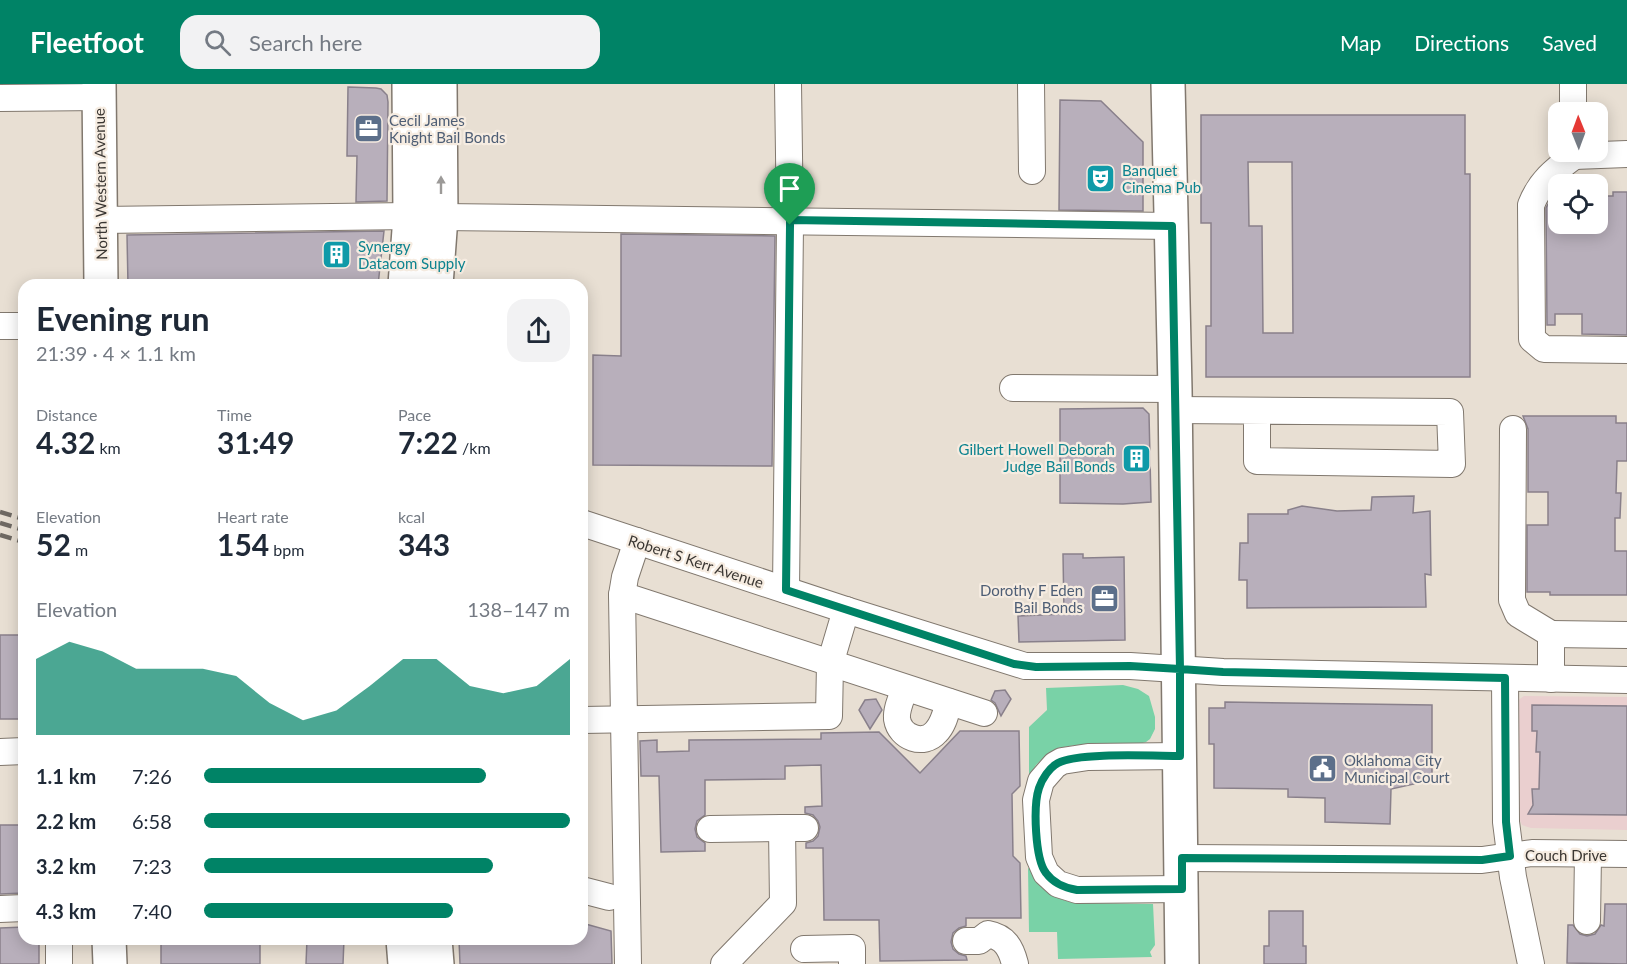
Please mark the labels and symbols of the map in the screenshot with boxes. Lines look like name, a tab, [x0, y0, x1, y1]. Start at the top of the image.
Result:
north arrow	[1548, 102, 1608, 162]
street label: North Western Avenue	[90, 108, 110, 260]
place label: Cecil James Knight Bail Bonds	[389, 111, 506, 146]
office icon: Cecil James Knight Bail Bonds	[352, 113, 384, 145]
place label: Banquet Cinema Pub	[1122, 161, 1201, 196]
pin	[764, 163, 815, 225]
theatre icon: Banquet Cinema Pub	[1085, 163, 1117, 195]
one-way arrow	[436, 175, 446, 194]
place label: Synergy Datacom Supply	[358, 237, 466, 272]
building icon: Synergy Datacom Supply	[321, 239, 353, 271]
place label: Gilbert Howell Deborah Judge Bail Bonds	[959, 440, 1115, 475]
building icon: Gilbert Howell Deborah Judge Bail Bonds	[1120, 442, 1152, 474]
street label: Robert S Kerr Avenue	[626, 531, 766, 591]
place label: Dorothy F Eden Bail Bonds	[980, 581, 1083, 616]
office icon: Dorothy F Eden Bail Bonds	[1088, 583, 1120, 615]
place label: Oklahoma City Municipal Court	[1344, 751, 1450, 786]
public building icon: Oklahoma City Municipal Court	[1307, 753, 1339, 785]
street label: Couch Drive	[1525, 846, 1607, 864]

